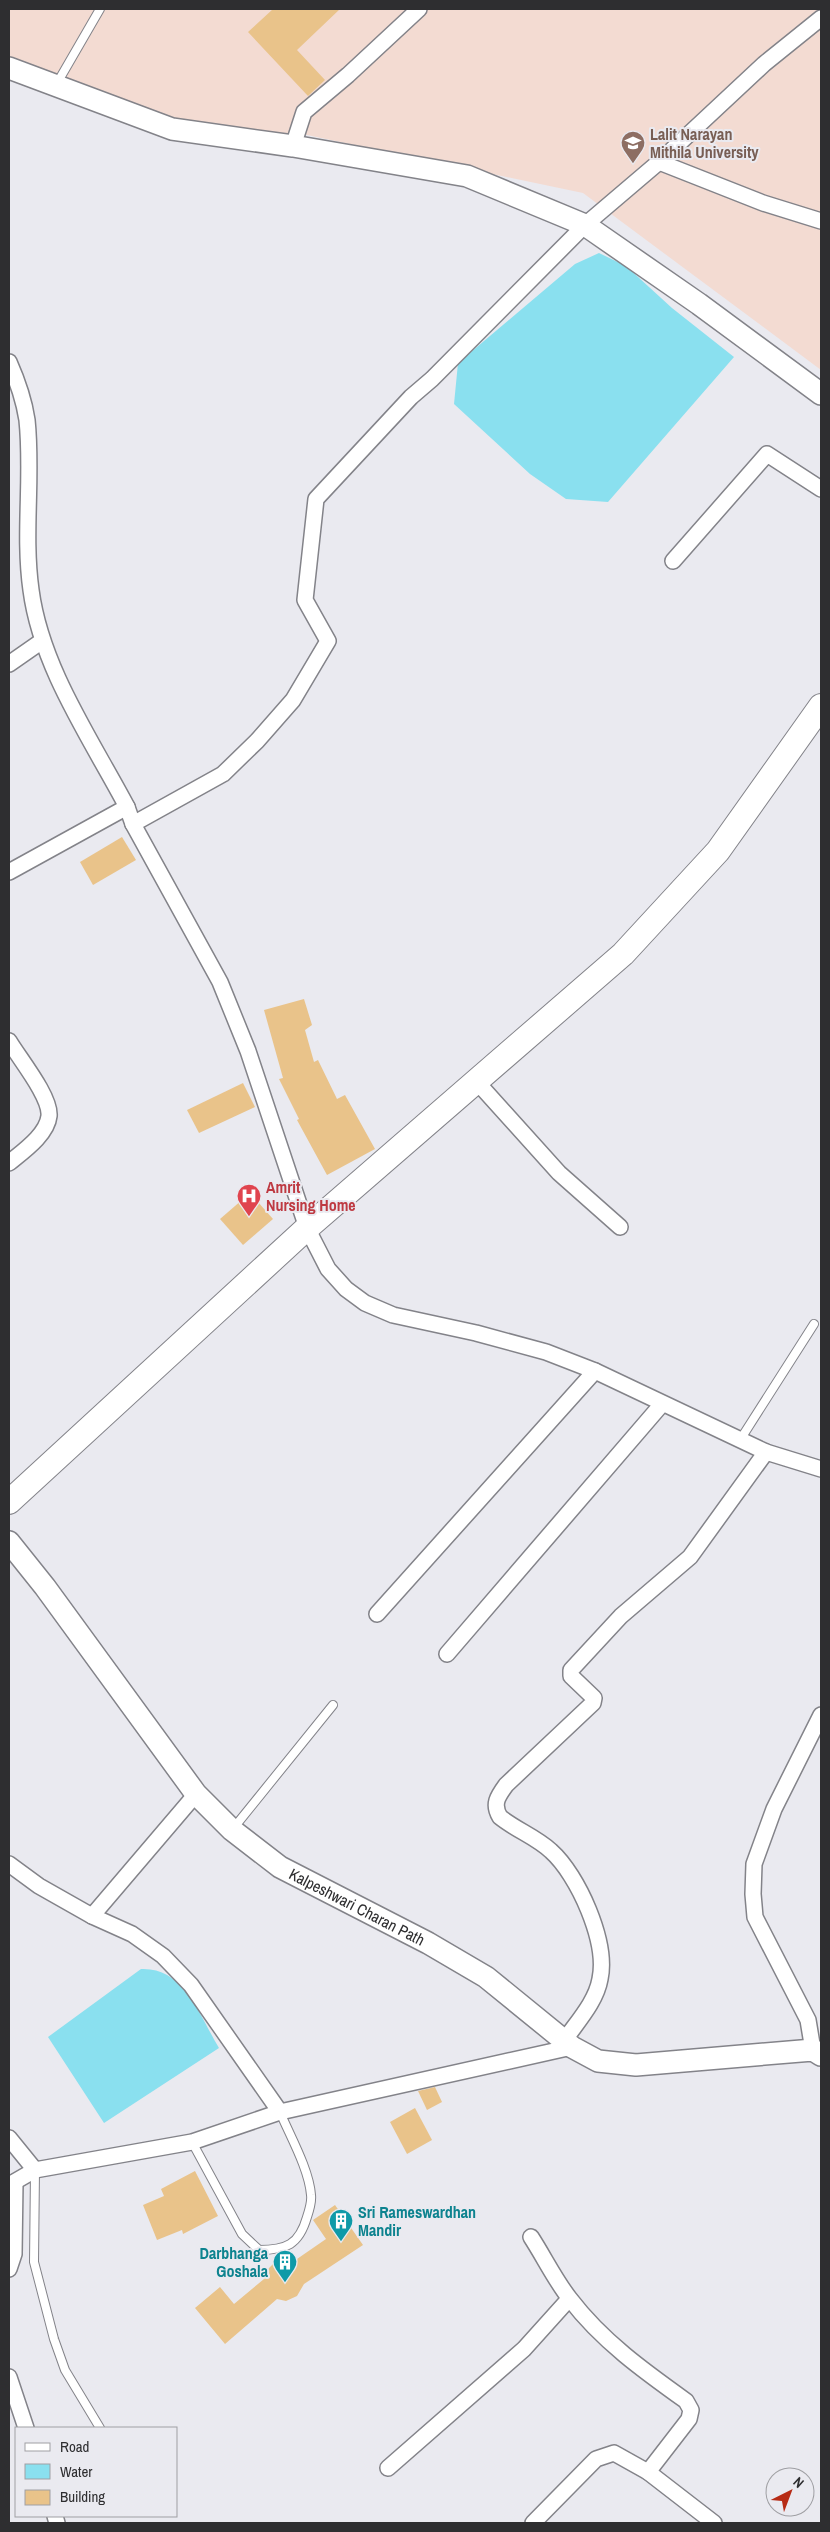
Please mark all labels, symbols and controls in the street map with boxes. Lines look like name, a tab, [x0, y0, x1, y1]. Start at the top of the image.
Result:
place label: Lalit Narayan Mithila University	[650, 123, 759, 163]
school or university icon: Lalit Narayan Mithila University	[620, 130, 646, 164]
place label: Amrit Nursing Home	[266, 1176, 356, 1216]
hospital icon: Amrit Nursing Home	[236, 1183, 262, 1217]
street label: Kalpeshwari Charan Path	[285, 1863, 429, 1951]
place label: Sri Rameswardhan Mandir	[358, 2201, 476, 2241]
building icon: Sri Rameswardhan Mandir	[328, 2208, 354, 2242]
place label: Darbhanga Goshala	[199, 2242, 269, 2282]
building icon: Darbhanga Goshala	[272, 2249, 298, 2283]
legend	[15, 2427, 178, 2517]
text: Road	[60, 2436, 89, 2457]
text: Water	[60, 2461, 92, 2482]
north arrow	[765, 2467, 815, 2517]
text: N	[790, 2473, 808, 2492]
text: Building	[60, 2486, 105, 2507]

